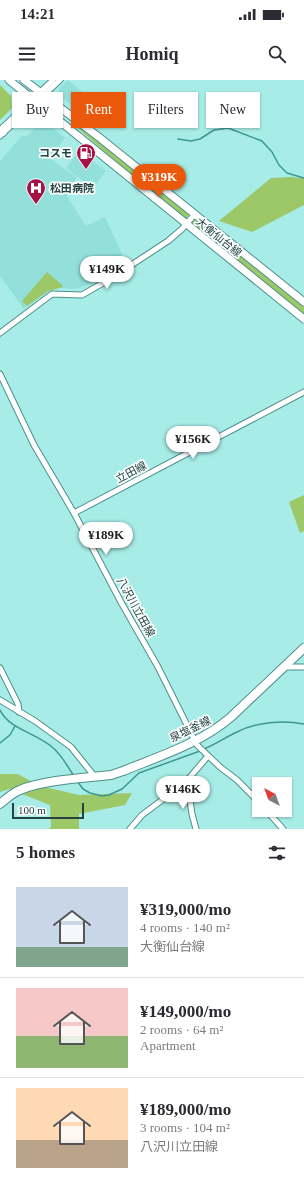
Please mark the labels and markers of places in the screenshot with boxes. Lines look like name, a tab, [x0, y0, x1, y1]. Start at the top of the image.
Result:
fuel station icon: コスモ	[75, 142, 97, 170]
place label: コスモ	[39, 147, 72, 159]
pin: ¥319K	[131, 164, 187, 198]
hospital icon: 松田病院	[25, 177, 47, 205]
place label: 松田病院	[50, 182, 94, 194]
pin: ¥149K	[79, 256, 135, 290]
pin: ¥156K	[165, 426, 221, 460]
pin: ¥189K	[78, 522, 134, 556]
pin: ¥146K	[155, 776, 211, 810]

